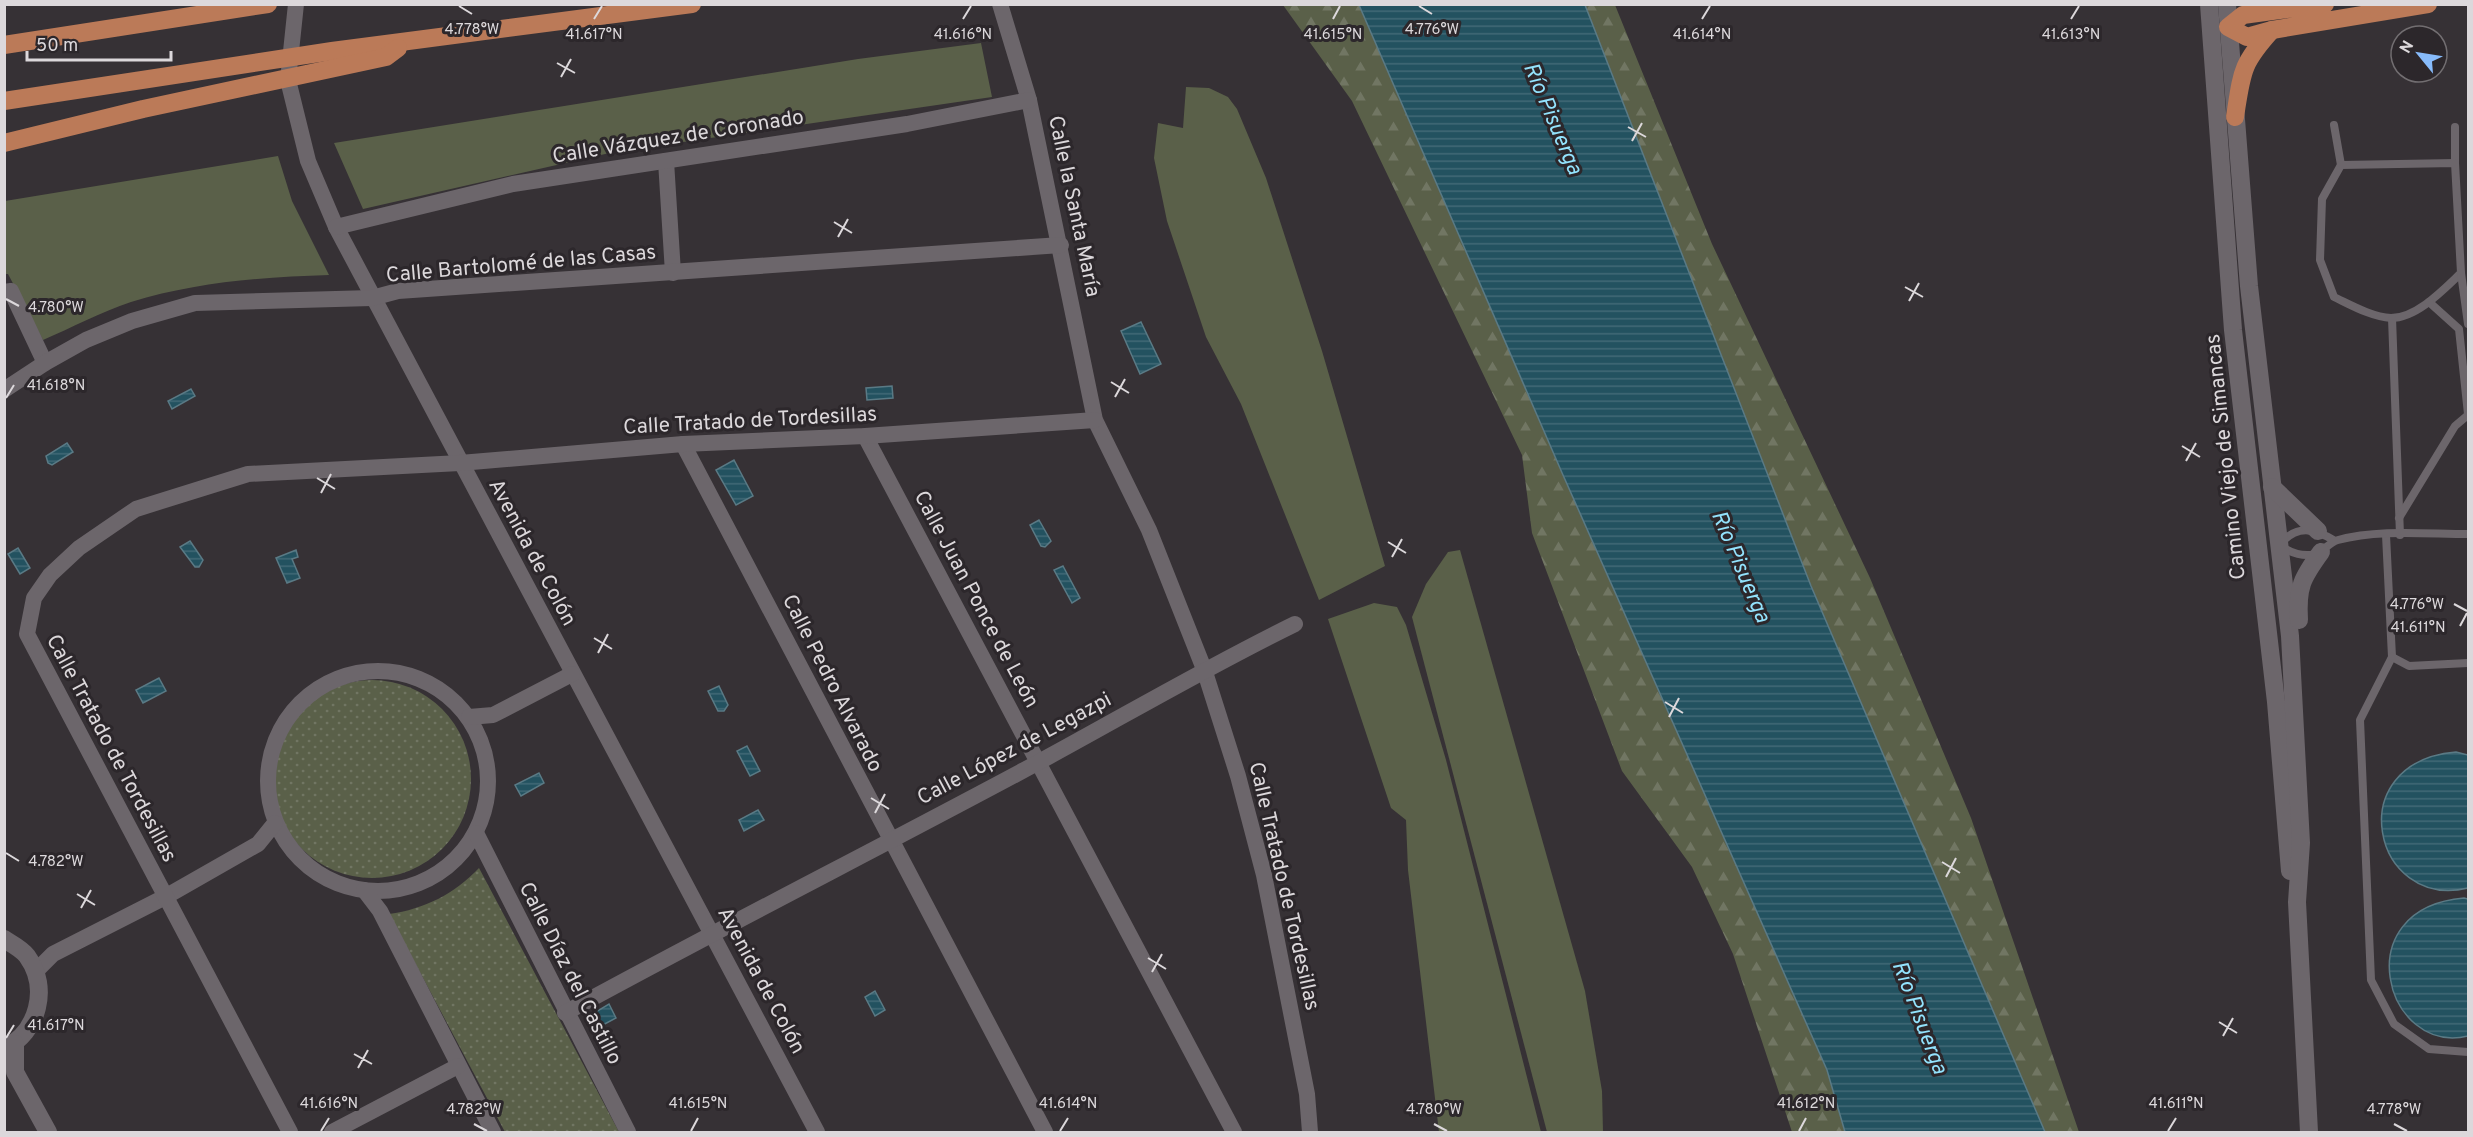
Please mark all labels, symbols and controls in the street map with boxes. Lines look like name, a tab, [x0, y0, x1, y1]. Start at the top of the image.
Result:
text: 4.778°W	[445, 21, 499, 40]
text: 4.776°W	[1405, 21, 1459, 40]
scale bar	[27, 24, 171, 62]
north arrow	[2389, 24, 2449, 84]
text: 41.617°N	[565, 26, 623, 45]
text: 41.616°N	[934, 26, 992, 45]
text: 41.615°N	[1304, 26, 1362, 45]
text: 41.614°N	[1673, 26, 1731, 45]
text: 41.613°N	[2042, 26, 2100, 45]
text: 50 m	[36, 35, 78, 58]
text: N	[2396, 38, 2419, 57]
water label: Río Pisuerga	[1516, 59, 1588, 180]
street label: Calle Vázquez de Coronado	[551, 104, 806, 171]
street label: Calle la Santa María	[1041, 113, 1106, 299]
street label: Calle Bartolomé de las Casas	[385, 239, 657, 290]
text: 4.780°W	[28, 299, 84, 318]
street label: Camino Viejo de Simancas	[2200, 333, 2253, 581]
text: 41.618°N	[27, 377, 85, 396]
street label: Calle Tratado de Tordesillas	[622, 401, 878, 442]
street label: Avenida de Colón	[482, 474, 582, 631]
street label: Calle Juan Ponce de León	[907, 486, 1044, 713]
water label: Río Pisuerga	[1704, 507, 1776, 628]
street label: Calle Pedro Alvarado	[775, 590, 888, 777]
text: 4.776°W	[2390, 596, 2444, 615]
text: 41.611°N	[2390, 619, 2446, 638]
street label: Calle Tratado de Tordesillas	[39, 630, 182, 867]
street label: Calle López de Legazpi	[913, 687, 1117, 812]
street label: Calle Tratado de Tordesillas	[1242, 759, 1325, 1013]
text: 4.782°W	[28, 853, 84, 872]
street label: Calle Díaz del Castillo	[512, 878, 627, 1070]
street label: Avenida de Colón	[711, 902, 811, 1059]
water label: Río Pisuerga	[1885, 957, 1953, 1079]
text: 41.617°N	[27, 1017, 85, 1036]
text: 41.616°N	[300, 1095, 358, 1114]
text: 41.615°N	[669, 1095, 727, 1114]
text: 41.614°N	[1039, 1095, 1097, 1114]
text: 41.612°N	[1777, 1095, 1835, 1114]
text: 41.611°N	[2148, 1095, 2204, 1114]
text: 4.782°W	[446, 1101, 502, 1120]
text: 4.780°W	[1406, 1101, 1462, 1120]
text: 4.778°W	[2367, 1101, 2421, 1120]

